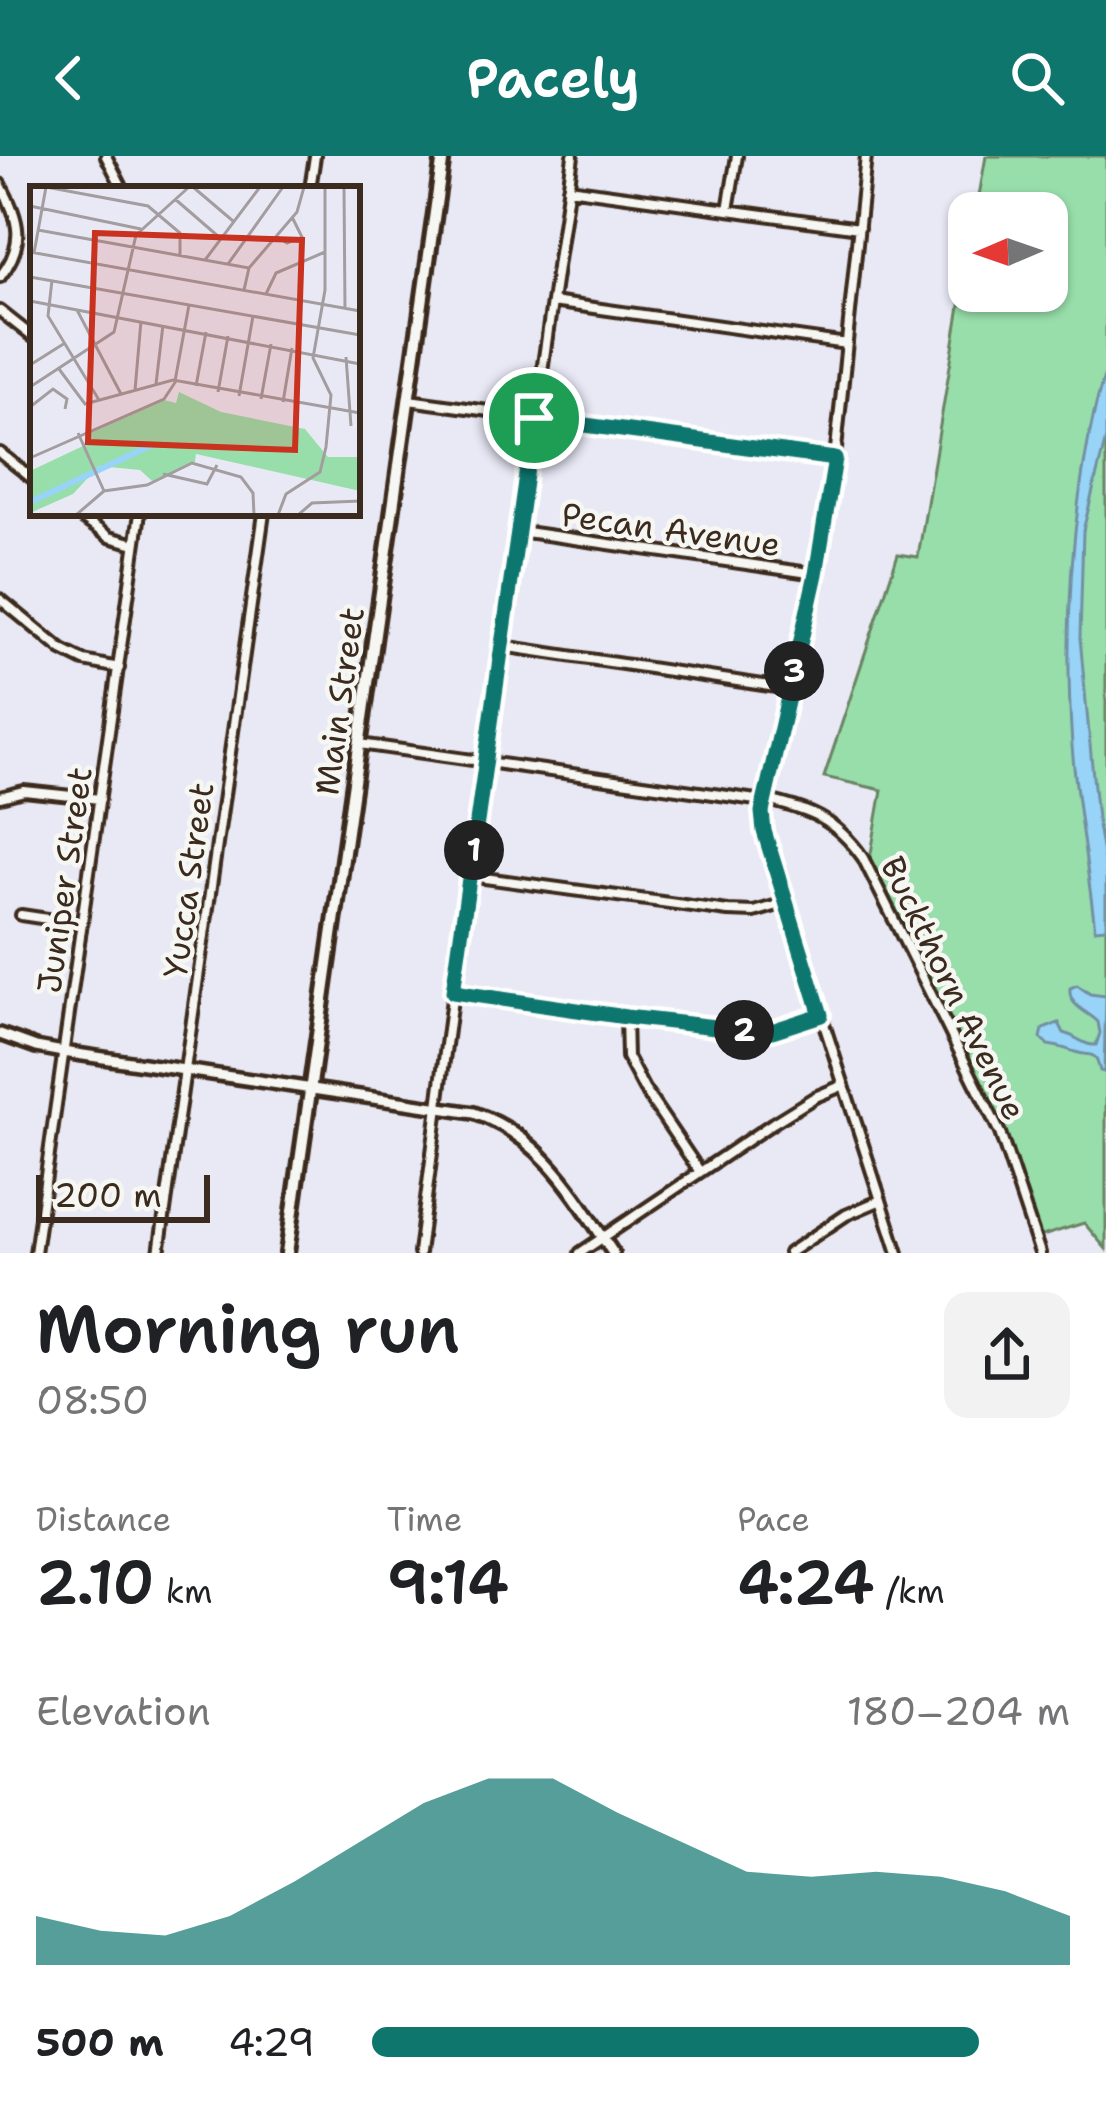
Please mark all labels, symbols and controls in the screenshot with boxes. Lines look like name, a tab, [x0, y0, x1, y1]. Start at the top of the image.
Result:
text: Pacely	[466, 42, 640, 114]
icon: back	[36, 45, 102, 111]
icon: search	[1004, 45, 1070, 111]
inset map	[30, 186, 360, 516]
north arrow	[948, 192, 1068, 312]
map controls	[948, 192, 1068, 312]
pin	[483, 367, 585, 469]
icon: arrive	[501, 385, 567, 451]
street label: Pecan Avenue	[559, 492, 783, 567]
street label: Main Street	[304, 604, 375, 798]
pin: 3	[764, 641, 824, 701]
text: 3	[782, 648, 806, 693]
street label: Juniper Street	[26, 764, 103, 996]
street label: Yucca Street	[153, 779, 224, 981]
pin: 1	[444, 820, 504, 880]
text: 1	[466, 827, 482, 872]
street label: Buckthorn Avenue	[870, 849, 1037, 1128]
pin: 2	[714, 1000, 774, 1060]
text: 2	[732, 1007, 756, 1052]
scale bar	[36, 1169, 210, 1222]
text: 200 m	[54, 1173, 162, 1218]
text: Morning run	[36, 1285, 460, 1373]
button: share	[944, 1292, 1070, 1418]
text: 08:50	[36, 1374, 149, 1426]
text: Distance	[36, 1497, 171, 1542]
text: Time	[387, 1497, 462, 1542]
text: Pace	[737, 1497, 810, 1542]
text: 2.10	[36, 1542, 154, 1622]
text: 9:14	[387, 1542, 509, 1622]
text: 4:24	[737, 1542, 874, 1622]
text: km	[154, 1569, 212, 1614]
text: /km	[874, 1569, 945, 1614]
text: Elevation	[36, 1685, 211, 1737]
text: 180–204 m	[847, 1685, 1070, 1737]
text: 500 m	[36, 2016, 164, 2068]
text: 4:29	[228, 2016, 315, 2068]

